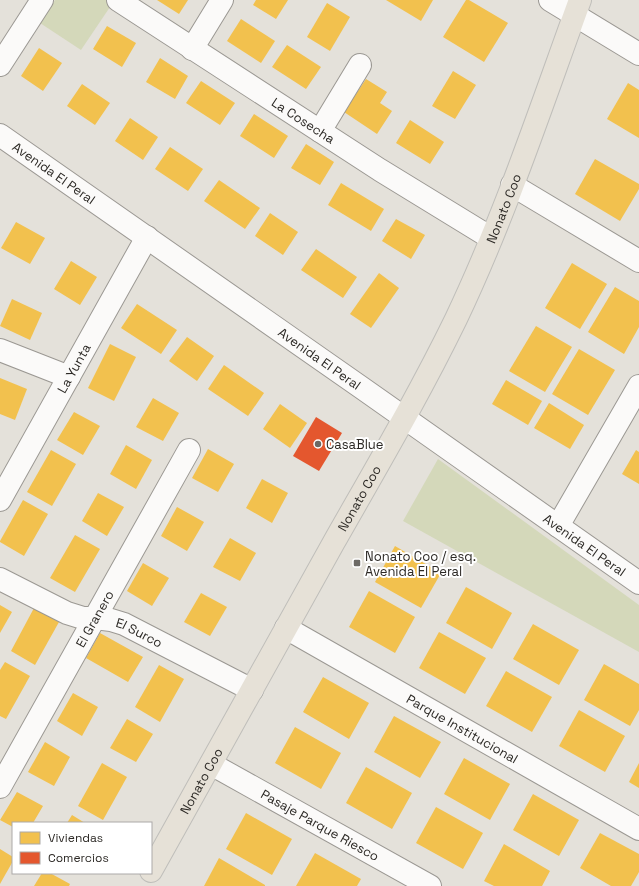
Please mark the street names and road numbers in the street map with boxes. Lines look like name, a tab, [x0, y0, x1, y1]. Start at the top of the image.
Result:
street label: La Cosecha	[269, 94, 339, 147]
street label: Avenida El Peral	[9, 138, 99, 208]
street label: Nonato Coo	[482, 171, 525, 246]
street label: Avenida El Peral	[275, 324, 364, 393]
street label: La Yunta	[53, 340, 95, 396]
street label: Nonato Coo	[333, 462, 385, 534]
street label: Avenida El Peral	[540, 510, 629, 580]
street label: El Granero	[72, 587, 117, 650]
street label: El Surco	[114, 614, 166, 651]
street label: Parque Institucional	[404, 690, 521, 767]
street label: Nonato Coo	[176, 745, 226, 817]
street label: Pasaje Parque Riesco	[258, 785, 382, 865]

